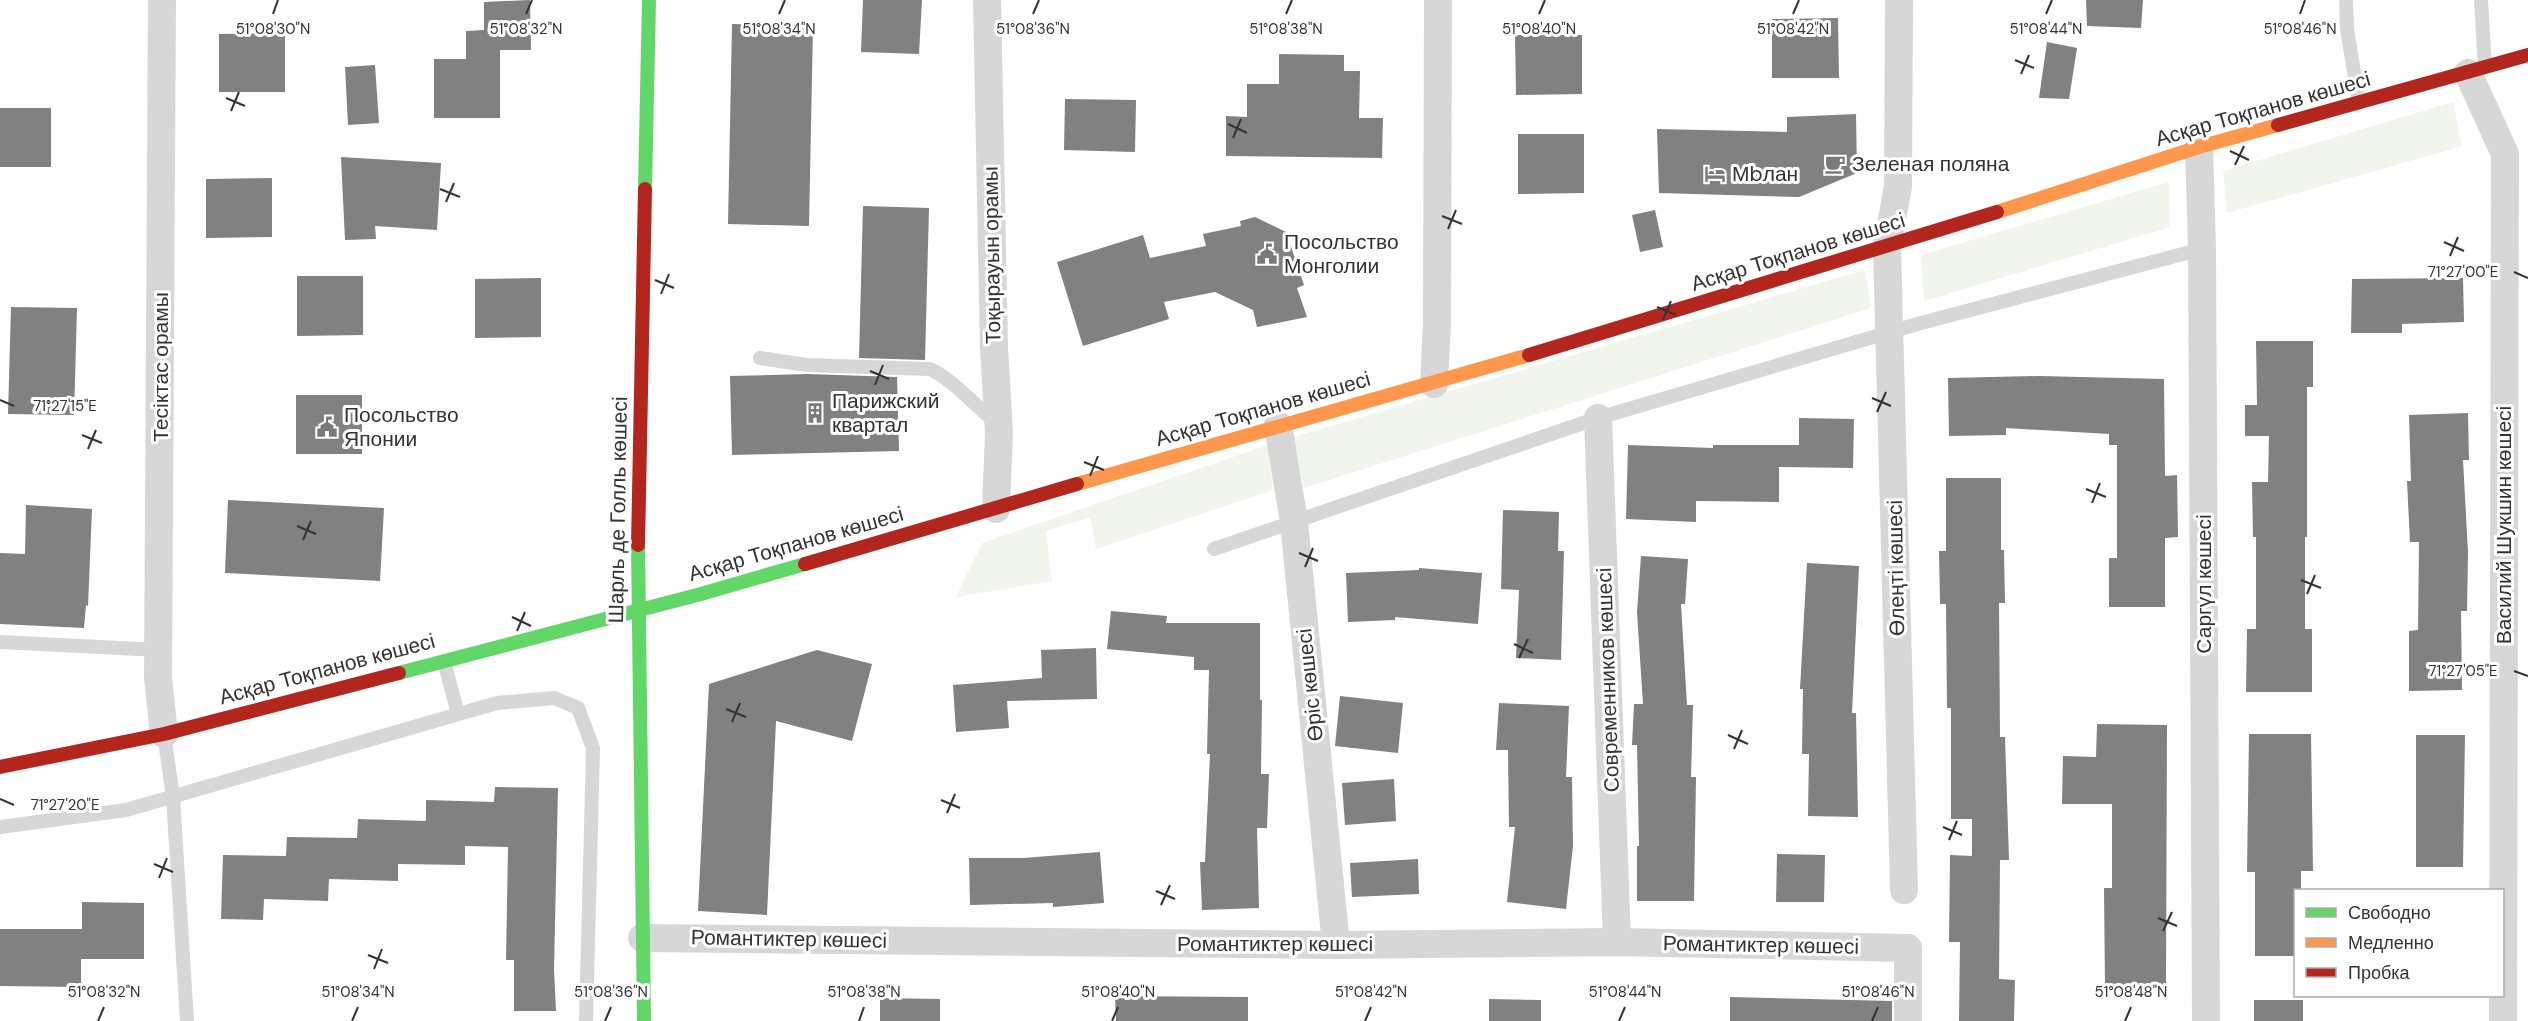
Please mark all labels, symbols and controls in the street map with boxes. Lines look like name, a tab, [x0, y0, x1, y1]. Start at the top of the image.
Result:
text: 51°08'30"N	[236, 19, 310, 39]
text: 51°08'32"N	[490, 19, 562, 39]
text: 51°08'34"N	[742, 19, 816, 39]
text: 51°08'36"N	[996, 19, 1070, 39]
text: 51°08'38"N	[1249, 19, 1323, 39]
text: 51°08'40"N	[1502, 19, 1576, 39]
text: 51°08'42"N	[1757, 19, 1829, 39]
text: 51°08'44"N	[2010, 19, 2082, 39]
text: 51°08'46"N	[2263, 19, 2337, 39]
street label: Асқар Тоқпанов көшесі	[2152, 65, 2374, 153]
place label: Зеленая поляна	[1852, 150, 2010, 178]
cafe icon: Зеленая поляна	[1823, 152, 1847, 176]
place label: Мbлан	[1732, 160, 1798, 188]
hotel icon: Мbлан	[1703, 162, 1727, 186]
street label: Тоқырауын орамы	[976, 166, 1008, 344]
street label: Асқар Тоқпанов көшесі	[1688, 206, 1908, 298]
place label: Посольство Монголии	[1284, 228, 1399, 280]
public building icon: Посольство Монголии	[1255, 242, 1279, 266]
text: 71°27'00"E	[2428, 262, 2498, 282]
street label: Тесіктас орамы	[147, 292, 175, 442]
street label: Асқар Тоқпанов көшесі	[1152, 365, 1374, 453]
place label: Парижский квартал	[832, 387, 939, 439]
text: 71°27'15"E	[33, 396, 97, 416]
street label: Шарль де Голль көшесі	[602, 396, 634, 624]
place label: Посольство Японии	[344, 401, 459, 453]
building icon: Парижский квартал	[803, 401, 827, 425]
street label: Василий Шукшин көшесі	[2490, 406, 2518, 644]
public building icon: Посольство Японии	[315, 415, 339, 439]
street label: Асқар Тоқпанов көшесі	[685, 500, 907, 588]
street label: Өлеңті көшесі	[1881, 500, 1911, 636]
street label: Саргүл көшесі	[2190, 514, 2218, 654]
street label: Современников көшесі	[1590, 567, 1626, 793]
street label: Асқар Тоқпанов көшесі	[216, 627, 438, 711]
street label: Өріс көшесі	[1290, 627, 1330, 743]
text: 71°27'05"E	[2428, 661, 2498, 681]
text: 71°27'20"E	[31, 795, 99, 815]
legend	[2294, 889, 2504, 997]
text: Свободно	[2348, 901, 2431, 925]
street label: Романтиктер көшесі	[691, 923, 887, 955]
street label: Романтиктер көшесі	[1663, 929, 1859, 961]
street label: Романтиктер көшесі	[1177, 930, 1373, 958]
text: Медленно	[2348, 931, 2434, 955]
text: Пробка	[2348, 961, 2411, 985]
text: 51°08'32"N	[68, 982, 140, 1002]
text: 51°08'34"N	[321, 982, 395, 1002]
text: 51°08'36"N	[574, 982, 648, 1002]
text: 51°08'38"N	[827, 982, 901, 1002]
text: 51°08'40"N	[1081, 982, 1155, 1002]
text: 51°08'42"N	[1335, 982, 1407, 1002]
text: 51°08'44"N	[1589, 982, 1661, 1002]
text: 51°08'46"N	[1841, 982, 1915, 1002]
text: 51°08'48"N	[2095, 982, 2167, 1002]

